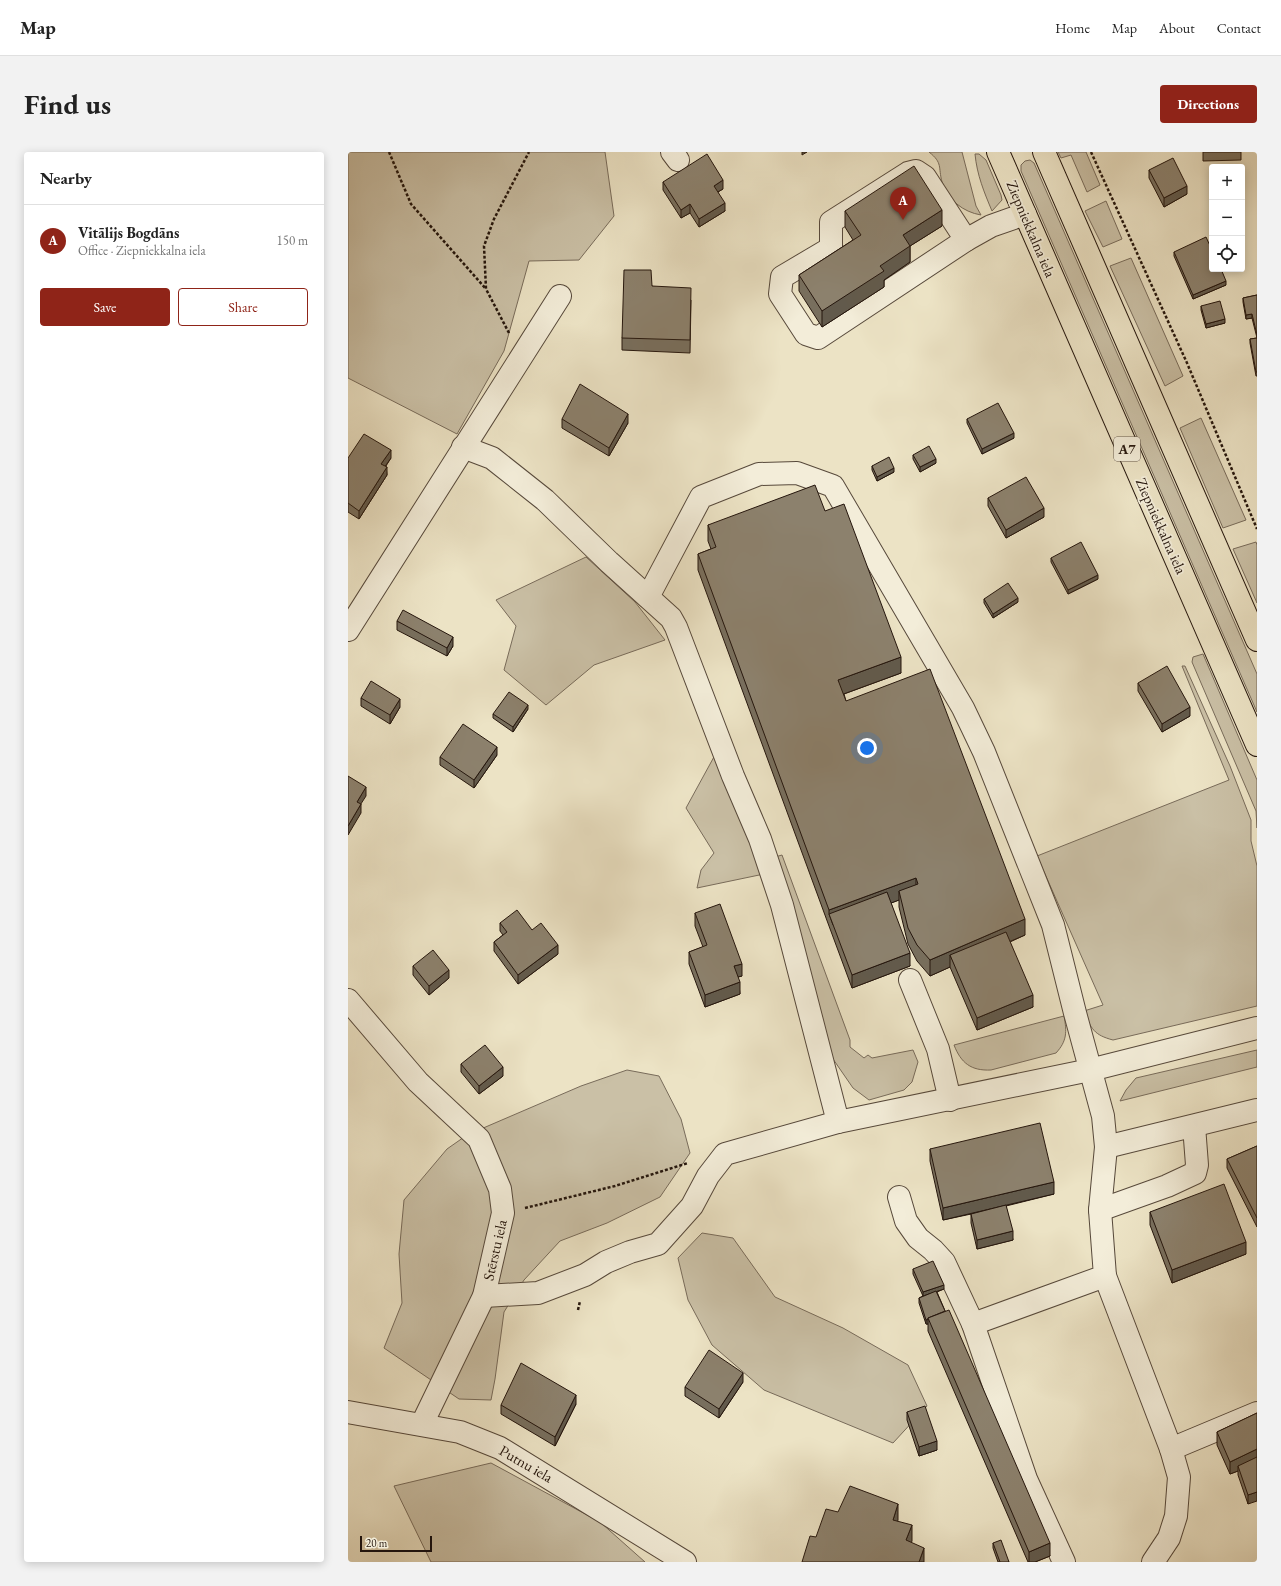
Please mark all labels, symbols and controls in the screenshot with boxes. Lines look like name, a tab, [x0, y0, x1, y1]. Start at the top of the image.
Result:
text: Map	[20, 15, 56, 40]
text: Home	[1055, 19, 1090, 37]
text: Map	[1112, 19, 1137, 37]
text: About	[1159, 19, 1195, 37]
text: Contact	[1217, 19, 1261, 37]
button: Directions	[1160, 85, 1257, 123]
text: Find us	[24, 86, 111, 122]
map controls	[1209, 164, 1245, 272]
button: +	[1209, 164, 1245, 200]
text: Nearby	[40, 167, 92, 189]
street label: Ziepniekkalna iela	[1002, 177, 1060, 280]
pin: A	[890, 187, 916, 220]
button: −	[1209, 200, 1245, 236]
text: Vitālijs Bogdāns	[78, 223, 180, 242]
text: A	[48, 232, 58, 249]
text: 150 m	[277, 232, 308, 249]
button: locate	[1209, 236, 1245, 272]
text: Office · Ziepniekkalna iela	[78, 242, 206, 259]
button: Save	[40, 288, 170, 326]
button: Share	[178, 288, 308, 326]
road number: A7	[1114, 437, 1140, 461]
street label: Ziepniekkalna iela	[1132, 475, 1191, 577]
your location	[857, 738, 877, 758]
street label: Stērstu iela	[478, 1217, 511, 1282]
street label: Putnu iela	[496, 1441, 556, 1487]
scale bar	[360, 1534, 432, 1553]
text: 20 m	[366, 1536, 387, 1550]

